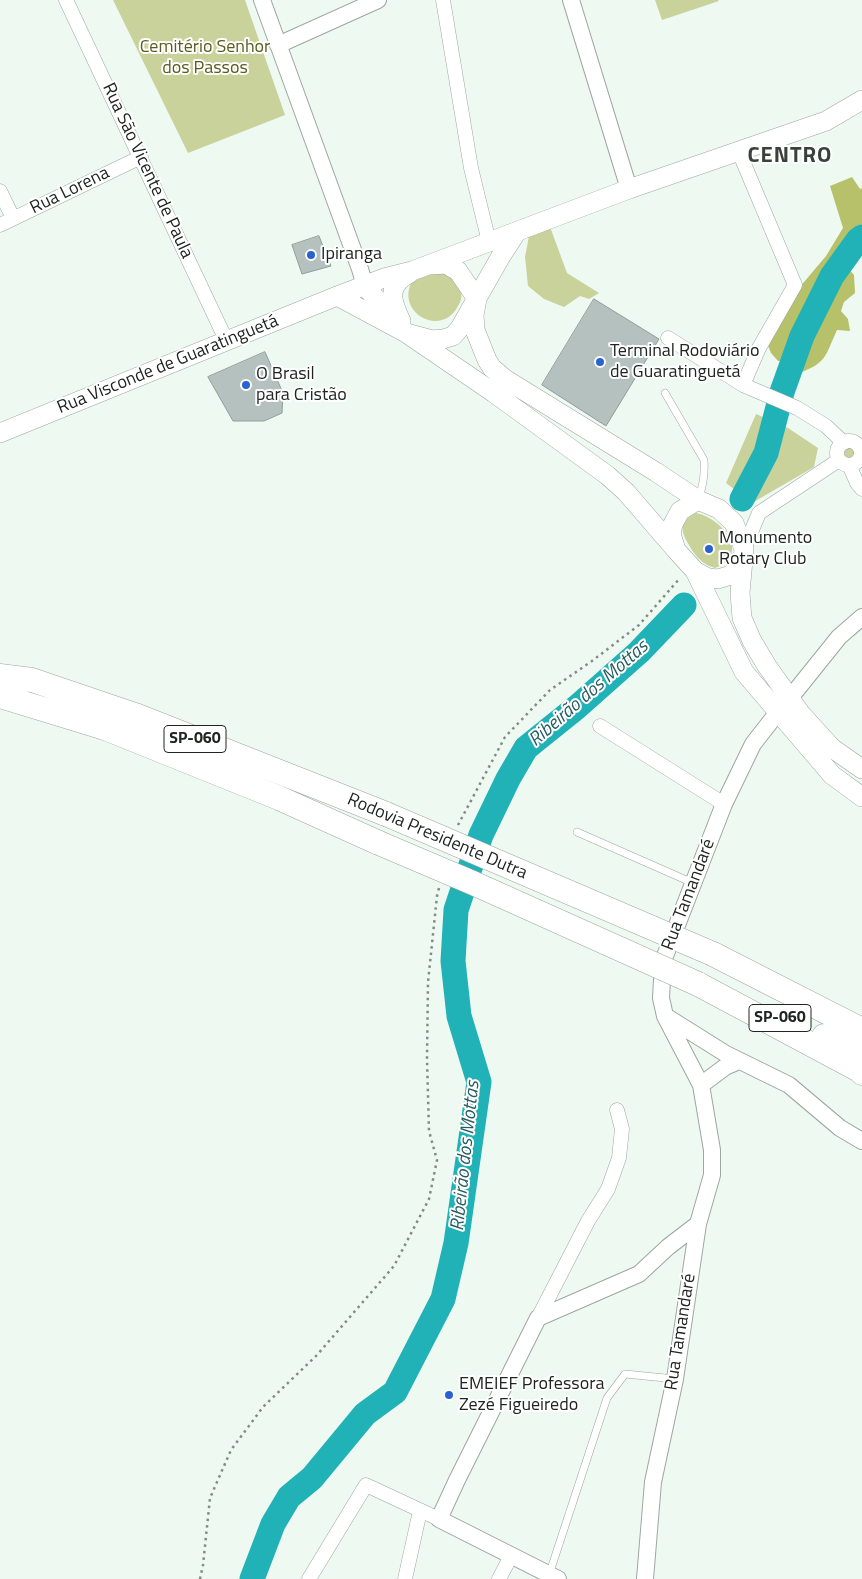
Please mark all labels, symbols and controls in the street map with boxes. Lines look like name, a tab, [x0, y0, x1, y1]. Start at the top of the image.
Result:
park label: Cemitério Senhor dos Passos	[140, 37, 270, 80]
street label: Rua São Vicente de Paula	[97, 80, 197, 262]
district label: CENTRO	[747, 144, 833, 170]
street label: Rua Lorena	[27, 163, 113, 219]
place label: Ipiranga	[321, 244, 382, 266]
marker: Ipiranga	[305, 249, 317, 261]
street label: Rua Visconde de Guaratinguetá	[54, 311, 282, 419]
place label: Terminal Rodoviário de Guaratinguetá	[610, 341, 760, 384]
marker: Terminal Rodoviário de Guaratinguetá	[594, 356, 606, 368]
place label: O Brasil para Cristão	[256, 364, 347, 406]
marker: O Brasil para Cristão	[240, 379, 252, 391]
place label: Monumento Rotary Club	[719, 528, 812, 570]
marker: Monumento Rotary Club	[703, 543, 715, 555]
water label: Ribeirão dos Mottas	[525, 636, 653, 752]
road number: SP-060	[164, 726, 226, 752]
street label: Rodovia Presidente Dutra	[344, 789, 530, 885]
street label: Rua Tamandaré	[658, 836, 720, 954]
road number: SP-060	[749, 1004, 811, 1032]
water label: Ribeirão dos Mottas	[447, 1080, 485, 1232]
street label: Rua Tamandaré	[661, 1272, 701, 1392]
place label: EMEIEF Professora Zezé Figueiredo	[459, 1374, 604, 1416]
marker: EMEIEF Professora Zezé Figueiredo	[443, 1389, 455, 1401]

